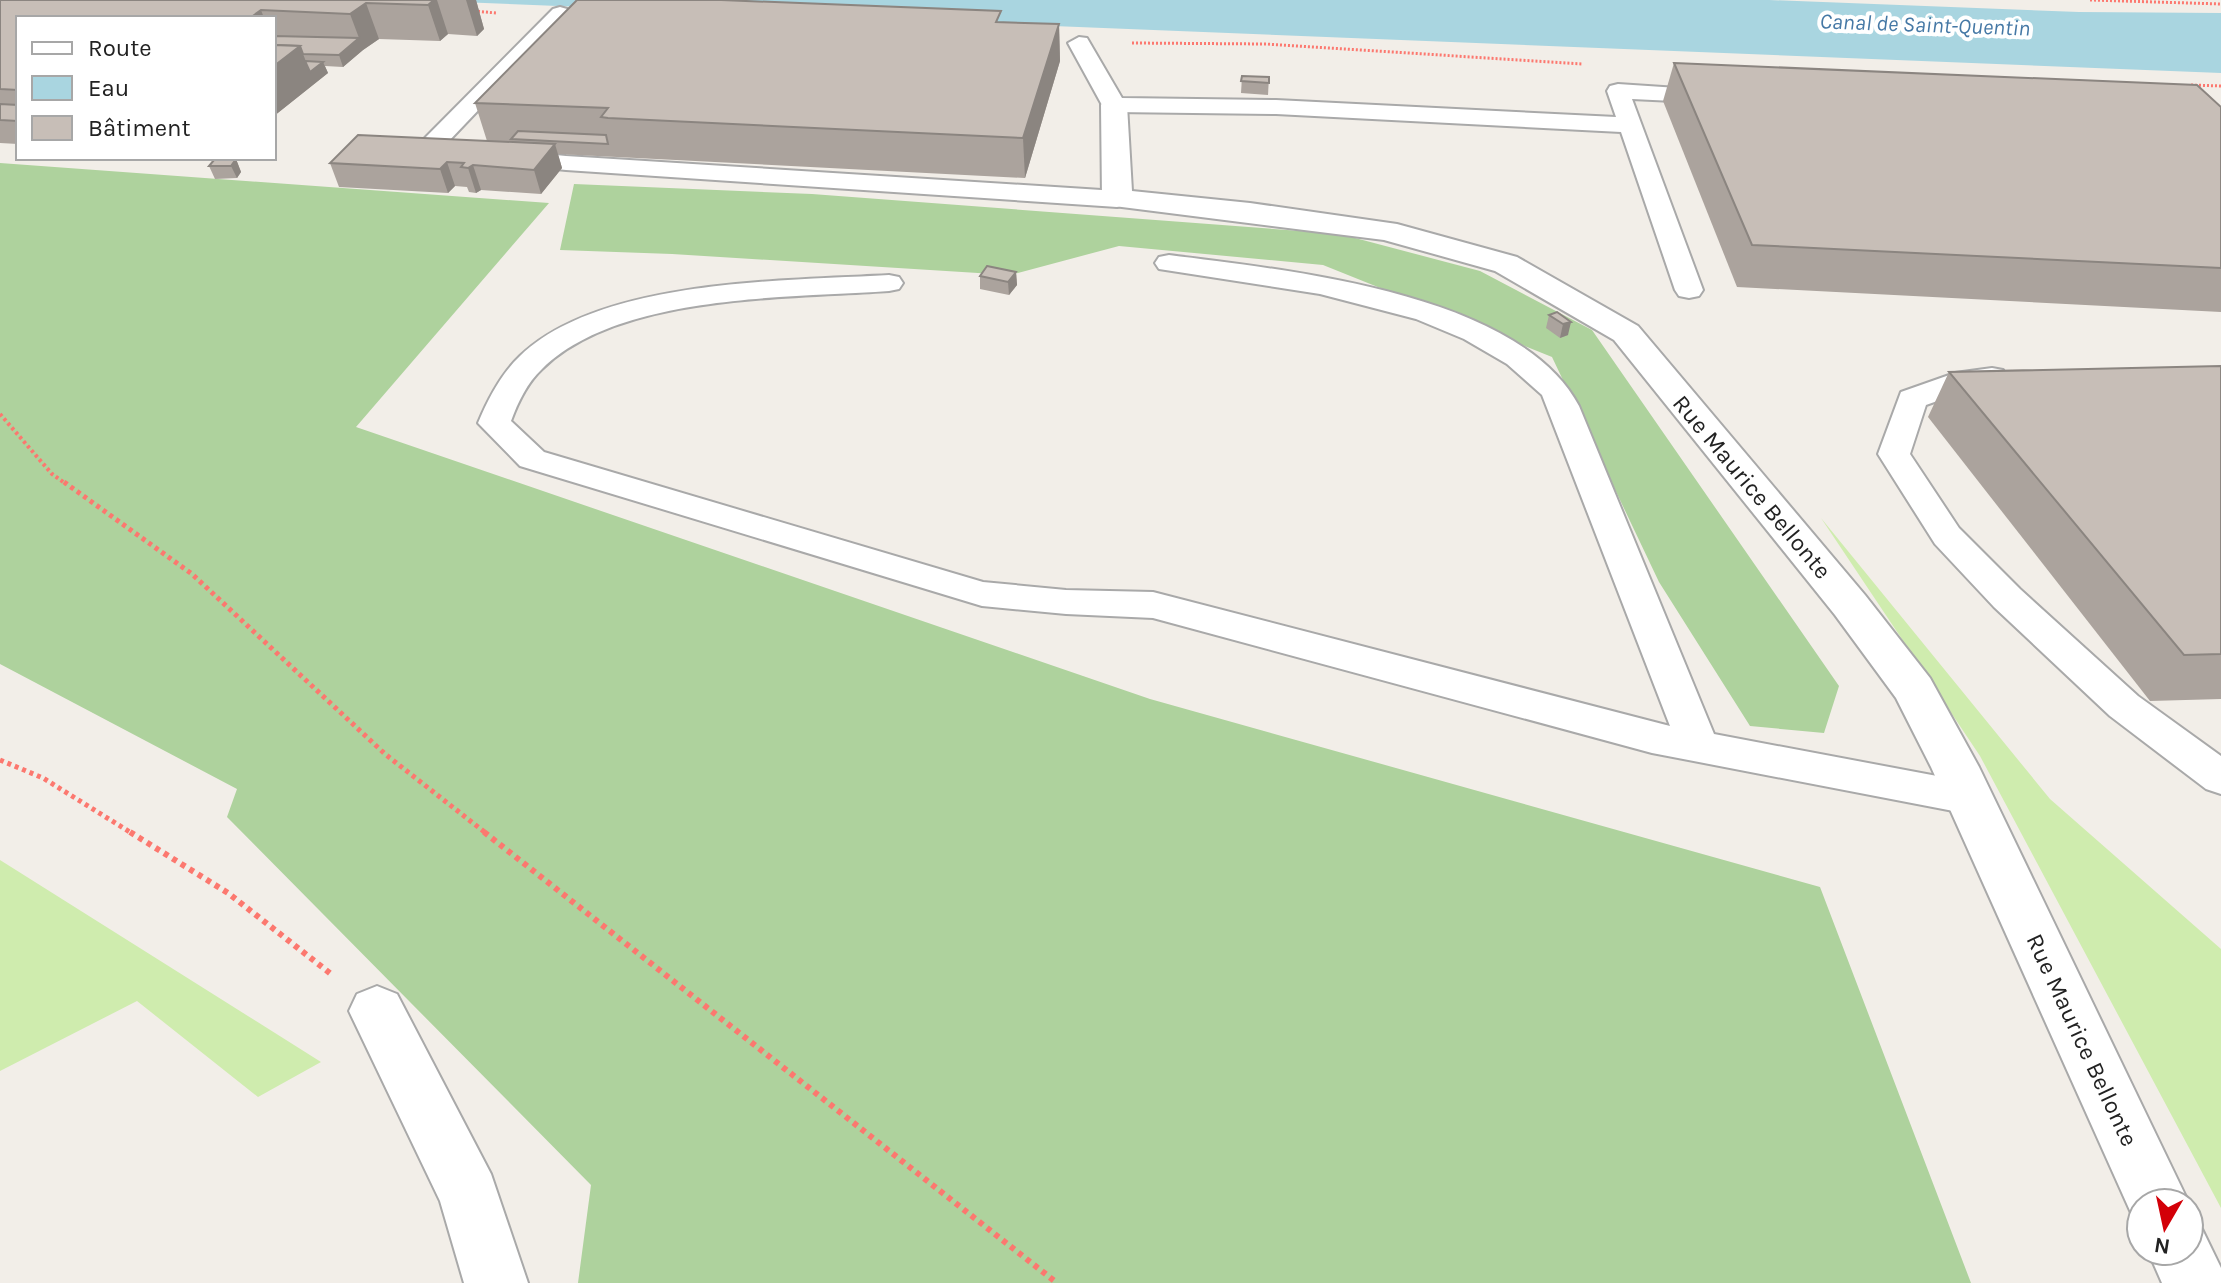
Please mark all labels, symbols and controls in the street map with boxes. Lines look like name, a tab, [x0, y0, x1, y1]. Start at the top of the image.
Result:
water label: Canal de Saint-Quentin	[1819, 8, 2031, 42]
legend	[16, 16, 276, 160]
text: Route	[88, 34, 152, 62]
text: Eau	[88, 74, 129, 102]
text: Bâtiment	[88, 114, 191, 142]
street label: Rue Maurice Bellonte	[1667, 389, 1837, 585]
street label: Rue Maurice Bellonte	[2020, 929, 2144, 1151]
north arrow	[2125, 1187, 2205, 1267]
text: N	[2152, 1232, 2172, 1260]

